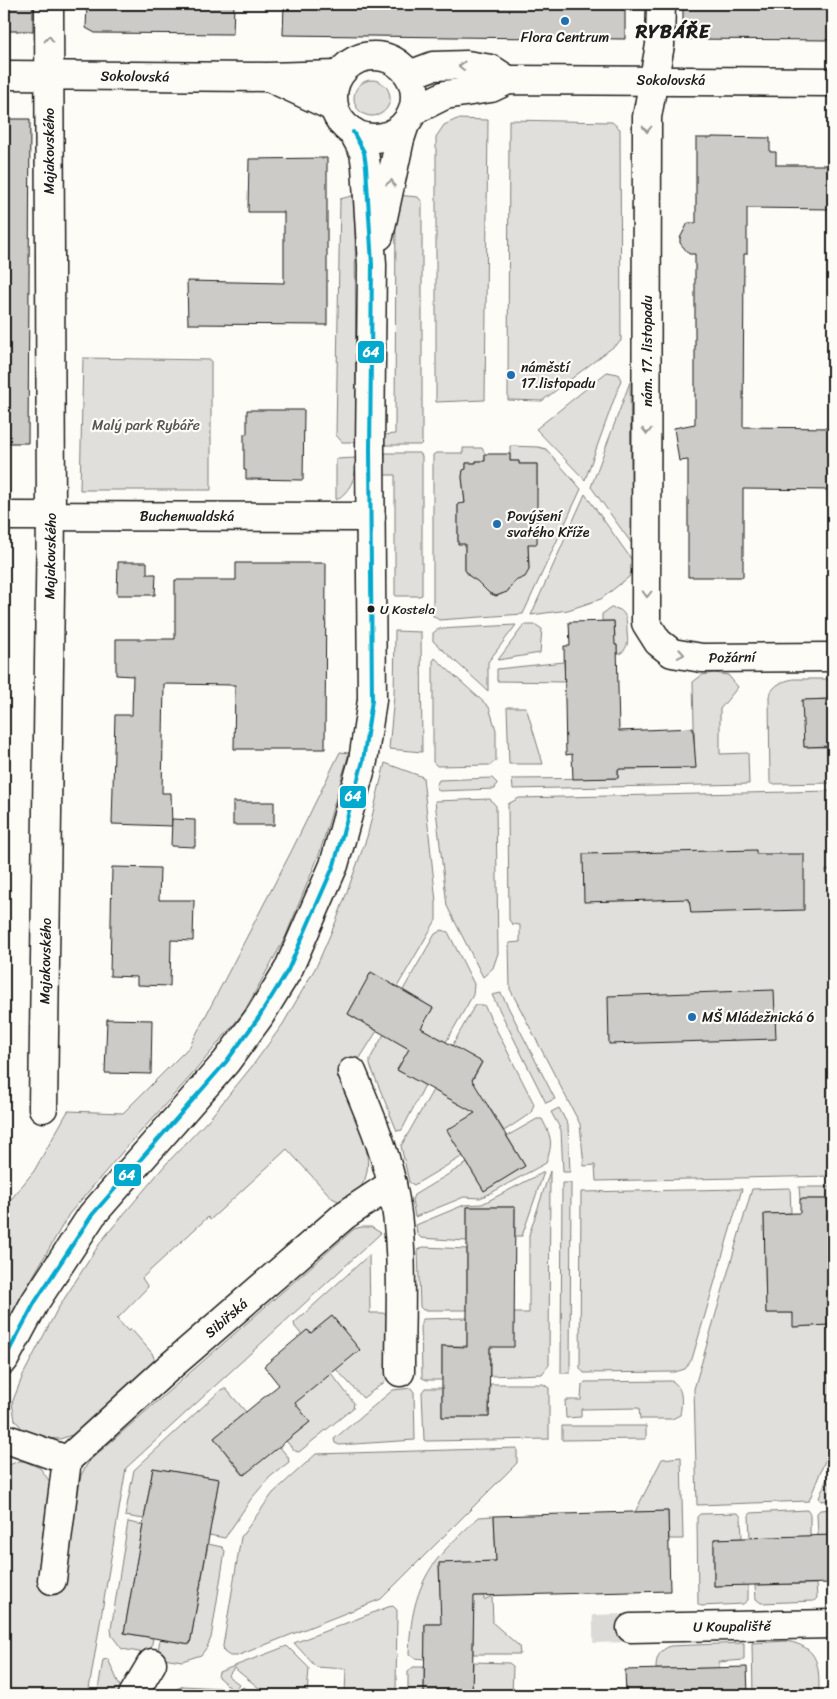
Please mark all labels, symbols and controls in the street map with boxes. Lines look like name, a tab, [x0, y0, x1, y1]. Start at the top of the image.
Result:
marker: Flora Centrum	[559, 15, 571, 27]
district label: RYBÁŘE	[635, 15, 711, 48]
place label: Flora Centrum	[521, 25, 609, 50]
one-way arrow	[44, 35, 54, 43]
one-way arrow	[458, 60, 466, 71]
street label: Sokolovská	[100, 63, 170, 90]
street label: Sokolovská	[637, 68, 705, 93]
street label: Majakovského	[37, 108, 62, 194]
one-way arrow	[642, 125, 652, 133]
one-way arrow	[385, 178, 396, 187]
street label: nám. 17. listopadu	[635, 295, 660, 407]
line badge: 64	[357, 340, 385, 364]
text: 64	[362, 340, 380, 365]
place label: náměstí 17.listopadu	[521, 355, 596, 396]
marker: náměstí 17.listopadu	[505, 369, 517, 381]
park label: Malý park Rybáře	[92, 413, 200, 438]
one-way arrow	[642, 428, 652, 435]
street label: Buchenwaldská	[140, 504, 234, 529]
place label: Povýšení svatého Kříže	[506, 504, 590, 545]
street label: Majakovského	[37, 513, 64, 599]
marker: Povýšení svatého Kříže	[491, 518, 503, 530]
one-way arrow	[641, 590, 652, 598]
place label: U Kostela	[380, 598, 436, 621]
marker: U Kostela	[366, 604, 376, 614]
street label: Požární	[709, 645, 758, 670]
one-way arrow	[676, 649, 685, 659]
text: 64	[344, 784, 362, 809]
line badge: 64	[339, 785, 367, 809]
street label: Majakovského	[32, 918, 59, 1004]
place label: MŠ Mládežnická 6	[702, 1005, 815, 1030]
marker: MŠ Mládežnická 6	[686, 1011, 698, 1023]
line badge: 64	[113, 1163, 142, 1187]
text: 64	[118, 1163, 136, 1188]
street label: Sibiřská	[199, 1292, 254, 1344]
street label: U Koupaliště	[693, 1613, 772, 1640]

